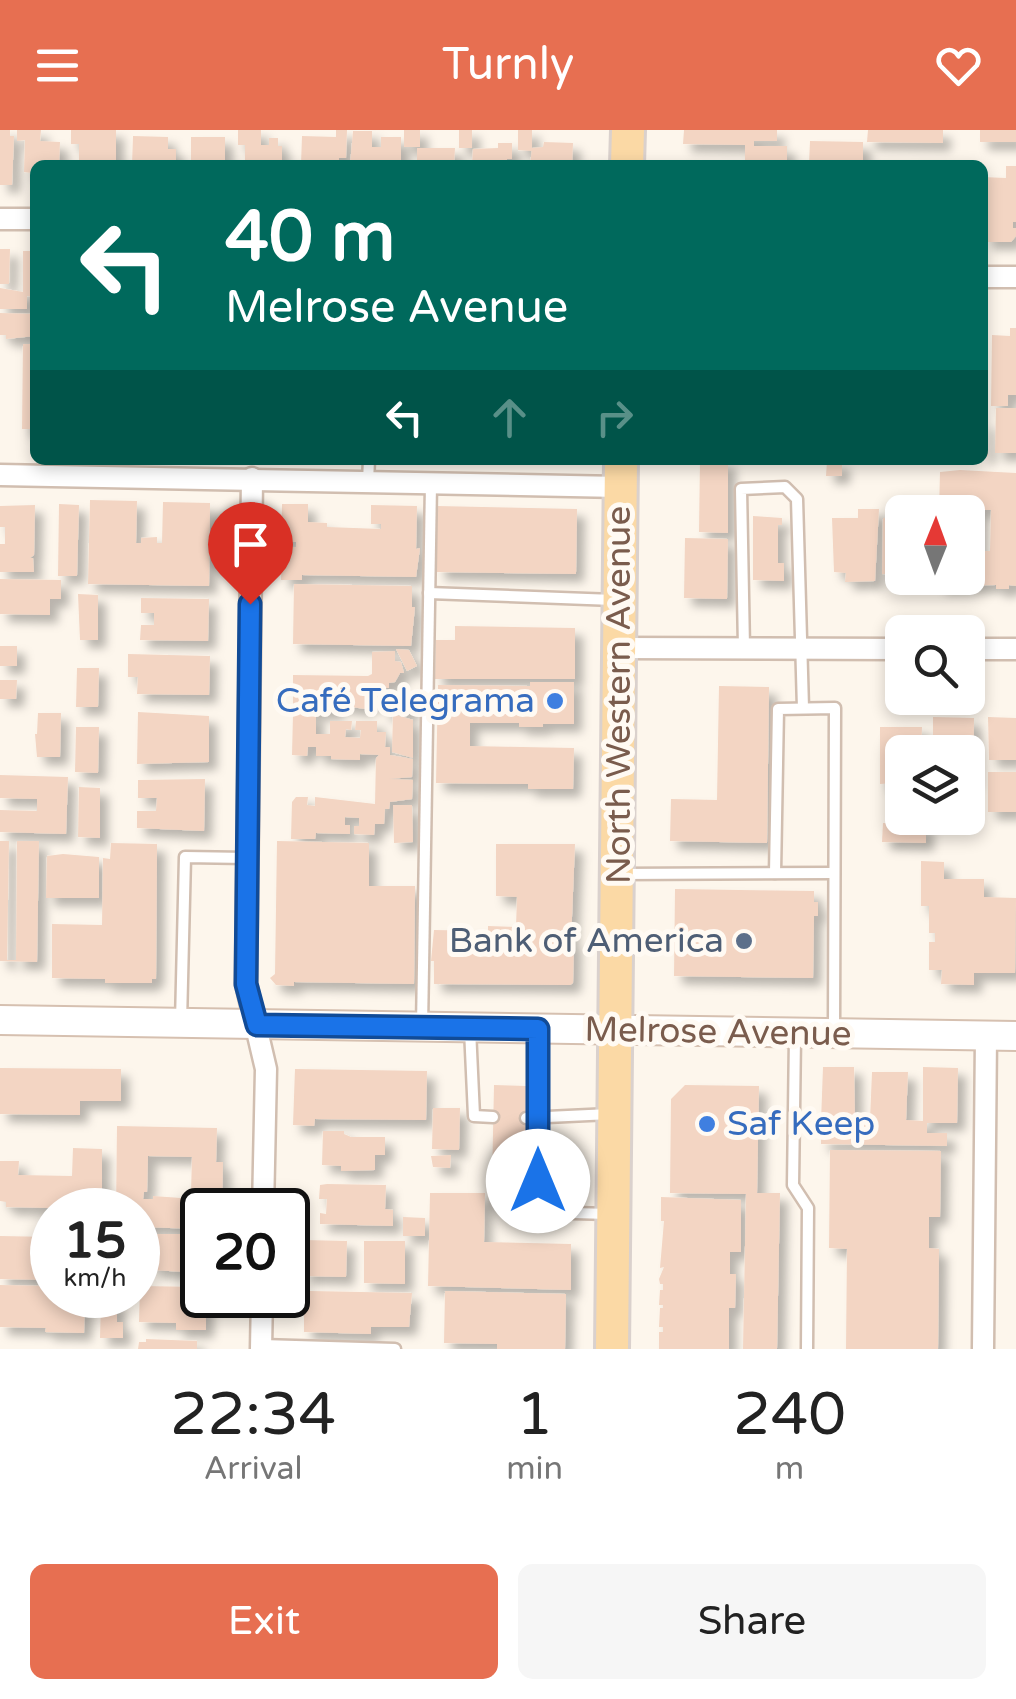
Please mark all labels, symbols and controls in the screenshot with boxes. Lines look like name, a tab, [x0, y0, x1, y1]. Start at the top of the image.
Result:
icon: menu	[30, 38, 85, 93]
text: Turnly	[442, 38, 574, 92]
icon: heart	[931, 38, 986, 93]
text: 40 m	[225, 196, 395, 280]
icon: left	[60, 200, 190, 330]
text: Melrose Avenue	[225, 281, 568, 335]
icon: left	[377, 390, 432, 445]
icon: ahead	[482, 390, 537, 445]
icon: right	[587, 390, 642, 445]
north arrow	[885, 495, 985, 595]
map controls	[885, 495, 985, 835]
pin	[208, 502, 293, 605]
street label: North Western Avenue	[598, 506, 640, 884]
icon: arrive	[223, 517, 278, 572]
button: search	[885, 615, 985, 715]
place label: Café Telegrama	[276, 680, 535, 722]
marker: Café Telegrama	[544, 690, 566, 712]
button: layers	[885, 735, 985, 835]
place label: Bank of America	[449, 920, 724, 962]
marker: Bank of America	[733, 930, 755, 952]
street label: Melrose Avenue	[584, 1009, 852, 1055]
place label: Saf Keep	[727, 1103, 875, 1145]
marker: Saf Keep	[696, 1113, 718, 1135]
position arrow	[486, 1129, 590, 1233]
speed limit sign: 20	[180, 1188, 310, 1318]
text: 15	[64, 1211, 126, 1271]
text: km/h	[64, 1263, 126, 1293]
text: 22:34	[170, 1379, 336, 1451]
text: 1	[516, 1379, 553, 1451]
text: 240	[733, 1379, 846, 1451]
text: Arrival	[204, 1450, 303, 1488]
text: min	[506, 1450, 563, 1488]
text: m	[775, 1450, 804, 1488]
button: Exit	[30, 1564, 498, 1679]
button: Share	[518, 1564, 986, 1679]

